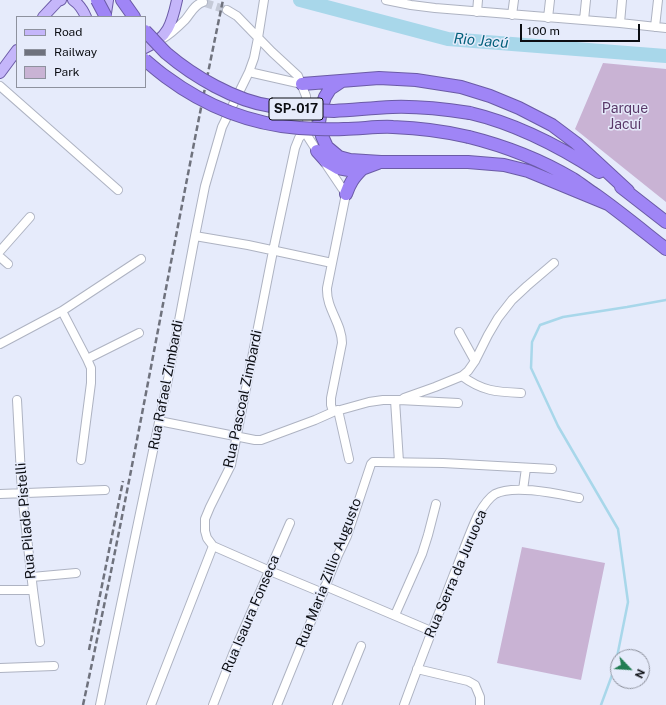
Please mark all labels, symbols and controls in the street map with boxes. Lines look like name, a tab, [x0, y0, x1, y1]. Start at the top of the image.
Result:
legend	[16, 16, 146, 88]
scale bar	[522, 16, 642, 42]
text: 100 m	[527, 24, 560, 38]
text: Road	[54, 25, 82, 39]
water label: Rio Jacú	[453, 30, 509, 52]
text: Railway	[54, 45, 97, 59]
text: Park	[54, 65, 80, 79]
road number: SP-017	[269, 98, 323, 120]
park label: Parque Jacuí	[602, 101, 648, 134]
street label: Rua Rafael Zimbardi	[145, 319, 187, 451]
street label: Rua Pascoal Zimbardi	[220, 329, 266, 469]
street label: Rua Pilade Pistelli	[13, 462, 39, 580]
street label: Rua Maria Zillio Augusto	[293, 496, 365, 650]
street label: Rua Serra da Juruoca	[421, 507, 491, 641]
street label: Rua Isaura Fonseca	[219, 553, 283, 675]
north arrow	[610, 649, 650, 689]
text: N	[633, 667, 647, 680]

